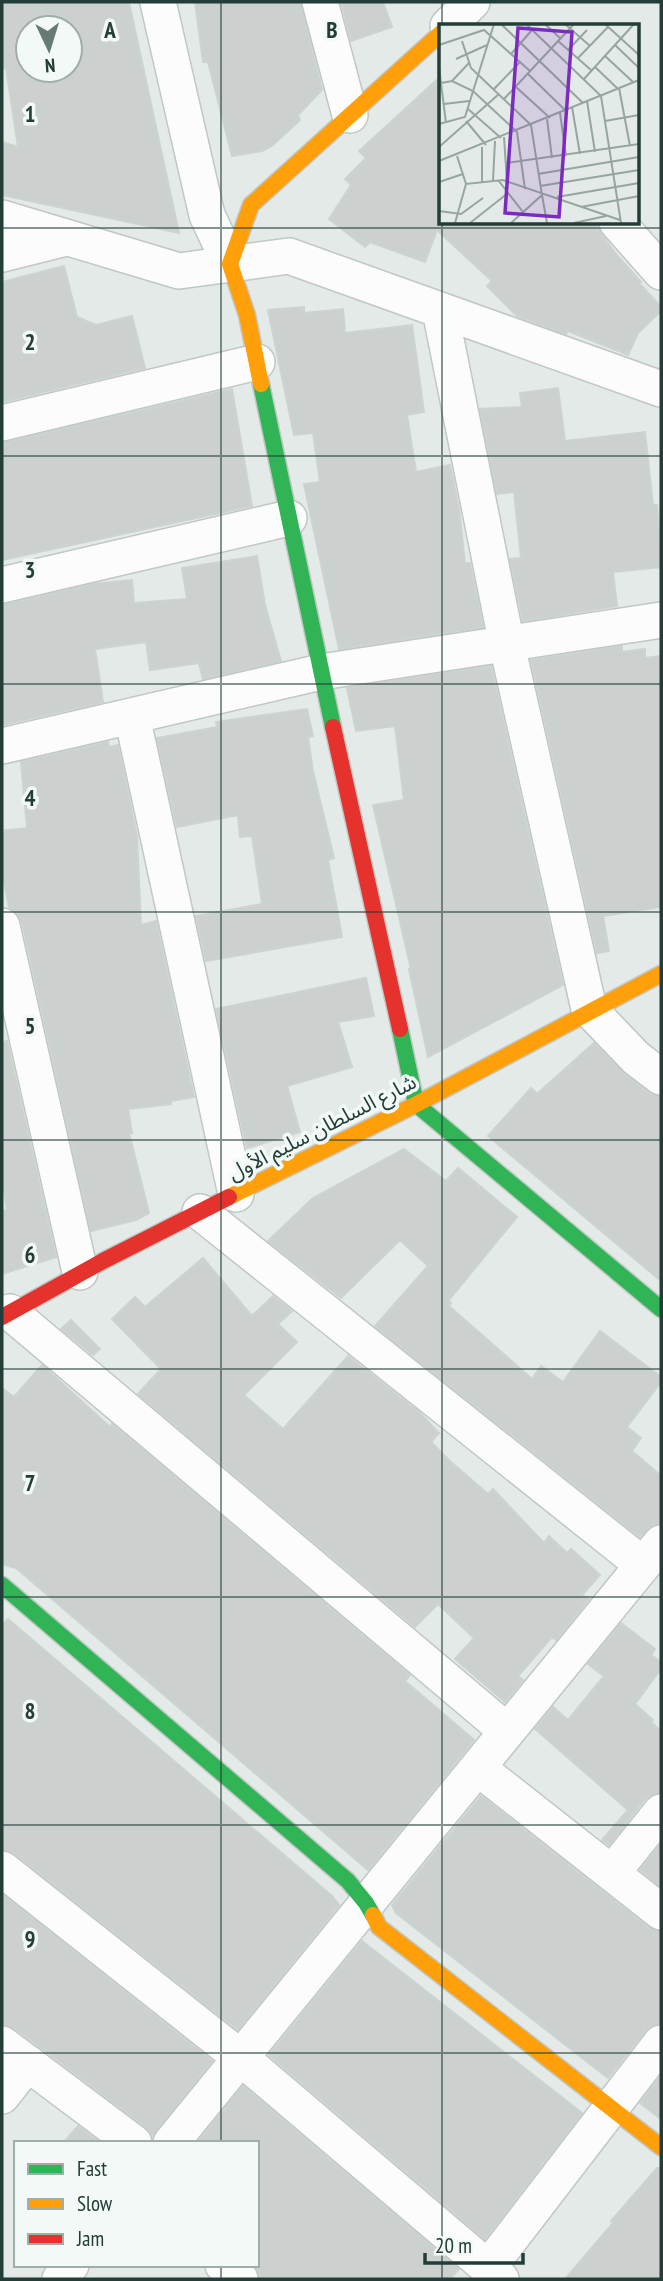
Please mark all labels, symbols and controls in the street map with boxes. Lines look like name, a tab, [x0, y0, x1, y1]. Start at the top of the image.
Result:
north arrow	[14, 14, 84, 84]
text: A	[103, 15, 116, 44]
text: B	[326, 15, 338, 44]
inset map	[439, 24, 638, 224]
text: N	[44, 54, 56, 78]
text: 1	[25, 99, 36, 128]
text: 2	[25, 327, 36, 356]
text: 3	[25, 555, 36, 584]
text: 4	[25, 783, 36, 812]
text: 5	[25, 1011, 36, 1040]
street label: شارع السلطان سليم الأول	[223, 1068, 422, 1188]
text: 6	[25, 1240, 36, 1269]
text: 7	[25, 1468, 36, 1497]
text: 8	[25, 1696, 36, 1725]
text: 9	[25, 1924, 36, 1953]
legend	[14, 2141, 259, 2267]
text: Fast	[77, 2155, 107, 2182]
text: Slow	[77, 2190, 113, 2217]
scale bar	[425, 2222, 523, 2266]
text: Jam	[76, 2225, 104, 2252]
text: 20 m	[435, 2232, 472, 2259]

